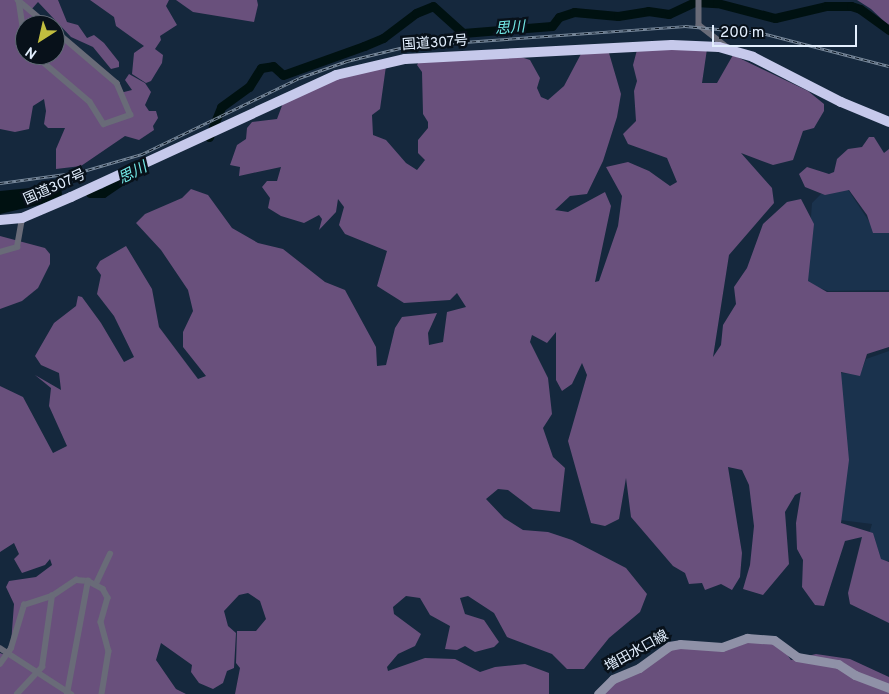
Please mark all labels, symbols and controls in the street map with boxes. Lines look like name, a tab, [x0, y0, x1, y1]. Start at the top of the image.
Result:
north arrow	[15, 15, 65, 65]
scale bar	[714, 15, 859, 47]
water label: 思川	[494, 19, 526, 39]
text: 200 m	[720, 24, 765, 43]
street label: 国道307号	[401, 33, 469, 55]
text: N	[23, 42, 41, 62]
water label: 思川	[116, 159, 150, 189]
street label: 国道307号	[21, 167, 89, 209]
street label: 増田水口線	[602, 628, 672, 676]

